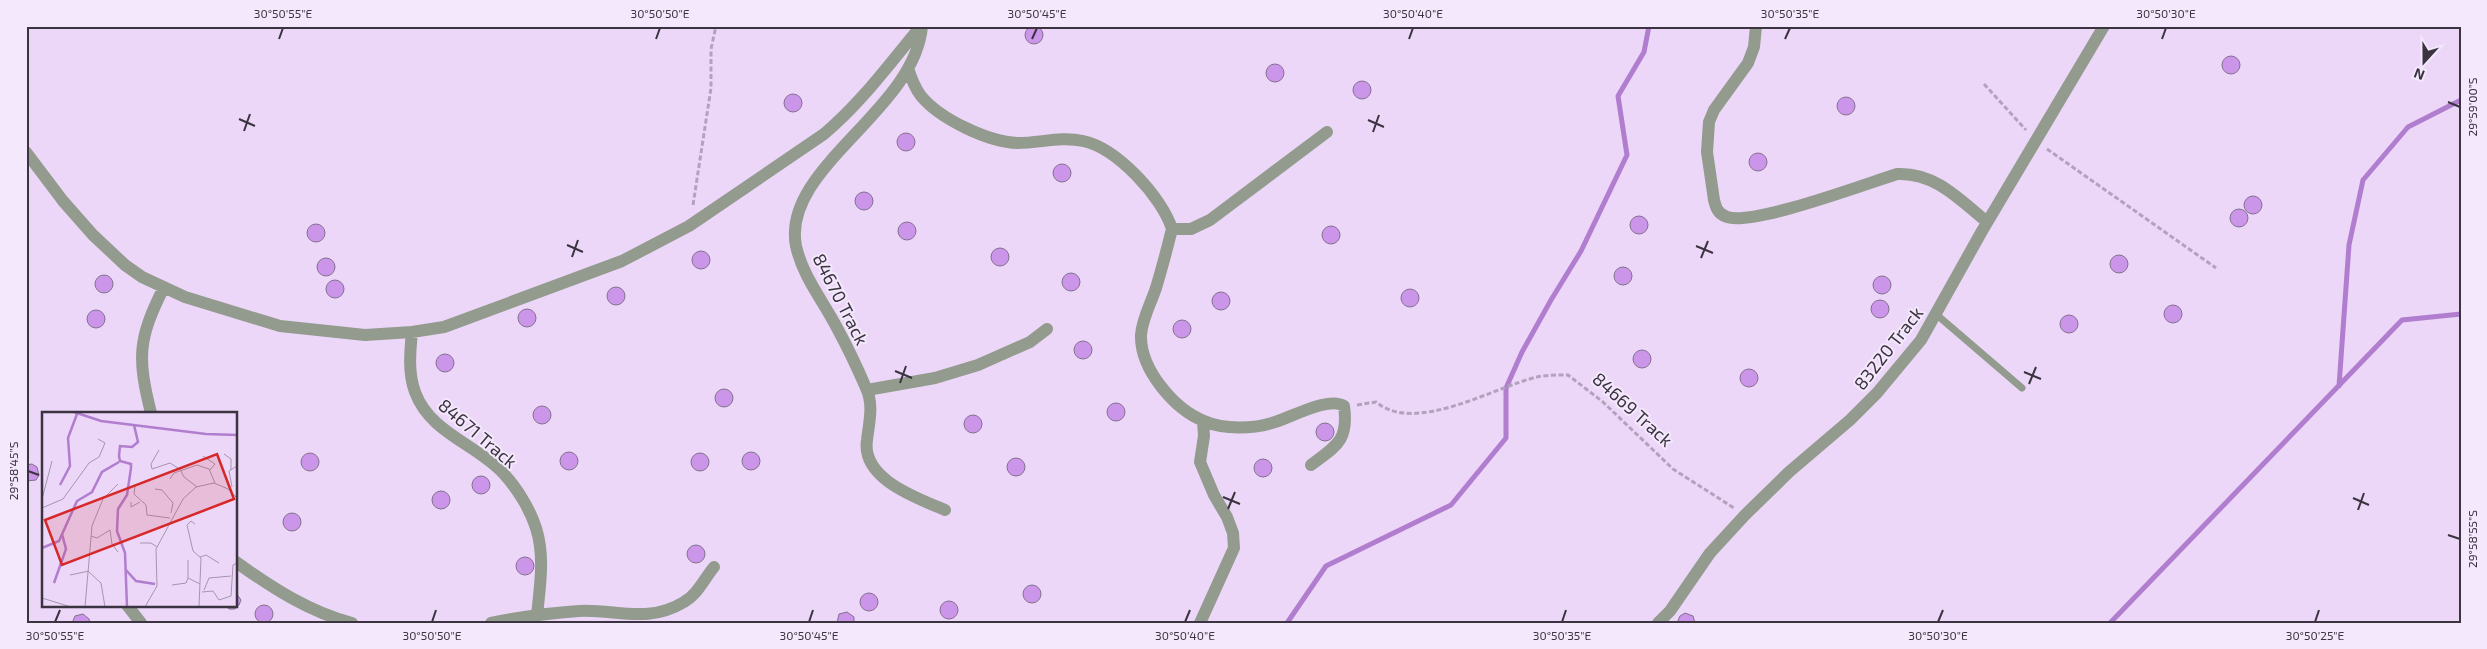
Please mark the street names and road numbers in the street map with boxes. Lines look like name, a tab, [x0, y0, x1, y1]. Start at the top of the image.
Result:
street label: 84670 Track	[809, 250, 873, 348]
street label: 83220 Track	[1849, 302, 1927, 394]
street label: 84669 Track	[1588, 367, 1678, 451]
street label: 84671 Track	[434, 394, 522, 472]

